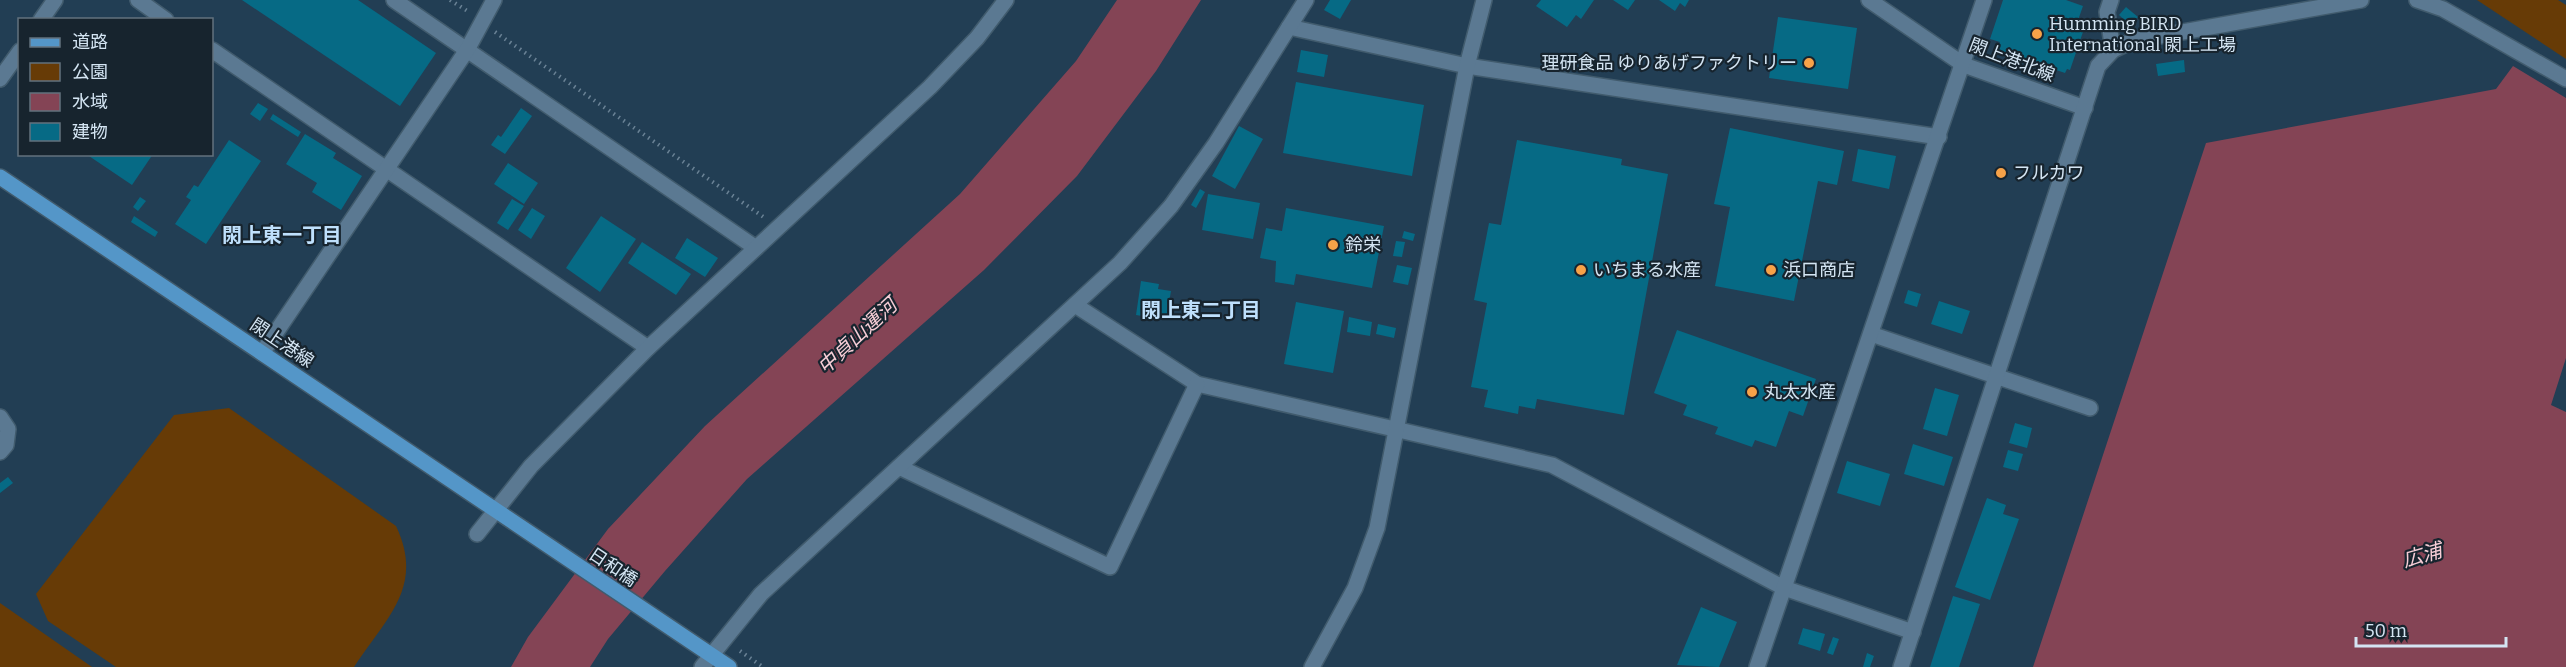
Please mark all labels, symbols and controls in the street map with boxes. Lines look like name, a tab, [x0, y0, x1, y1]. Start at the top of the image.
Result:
place label: Humming BIRD International 閖上工場	[2049, 13, 2236, 56]
legend	[18, 18, 213, 156]
marker: Humming BIRD International 閖上工場	[2030, 27, 2044, 41]
text: 道路	[72, 31, 108, 53]
street label: 閖上港北線	[1966, 34, 2058, 86]
place label: 理研食品 ゆりあげファクトリー	[1541, 52, 1797, 74]
marker: 理研食品 ゆりあげファクトリー	[1802, 56, 1816, 70]
text: 公園	[72, 61, 108, 83]
text: 水域	[72, 91, 108, 113]
text: 建物	[72, 121, 108, 143]
place label: フルカワ	[2013, 162, 2084, 184]
marker: フルカワ	[1994, 166, 2008, 180]
district label: 閖上東一丁目	[222, 223, 342, 247]
place label: 鈴栄	[1345, 234, 1381, 256]
marker: 鈴栄	[1326, 238, 1340, 252]
place label: いちまる水産	[1593, 259, 1701, 281]
place label: 浜口商店	[1783, 259, 1855, 281]
marker: いちまる水産	[1574, 263, 1588, 277]
marker: 浜口商店	[1764, 263, 1778, 277]
water label: 中貞山運河	[812, 290, 905, 379]
district label: 閖上東二丁目	[1141, 298, 1261, 322]
street label: 閖上港線	[246, 314, 318, 372]
place label: 丸太水産	[1764, 381, 1836, 403]
marker: 丸太水産	[1745, 385, 1759, 399]
water label: 広浦	[2399, 537, 2447, 572]
street label: 日和橋	[584, 543, 642, 591]
scale bar	[2356, 610, 2506, 648]
text: 50 m	[2365, 620, 2407, 642]

